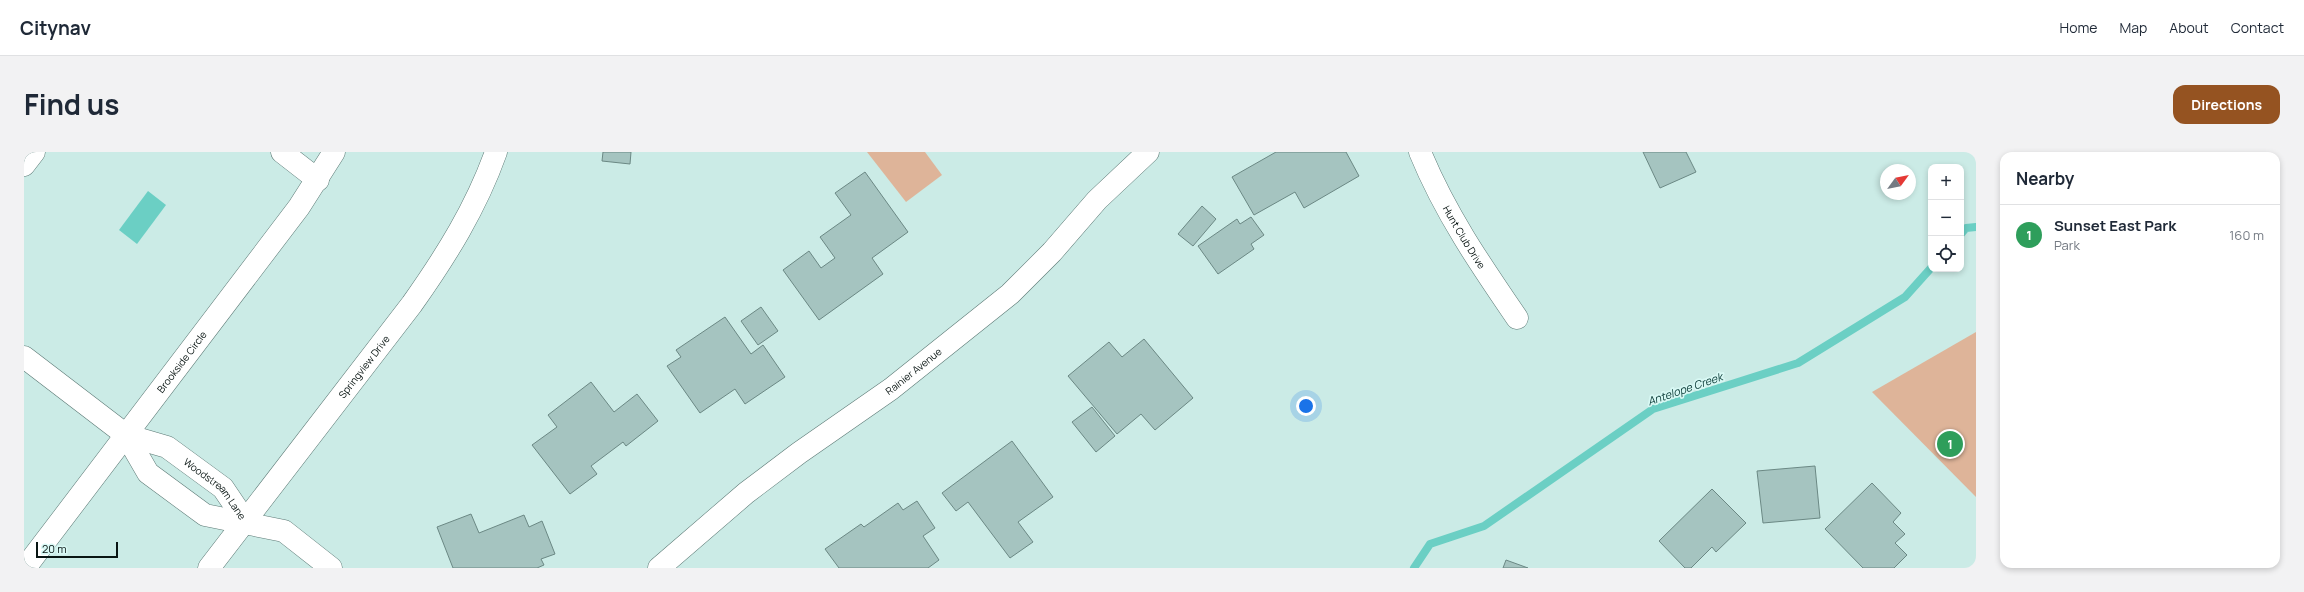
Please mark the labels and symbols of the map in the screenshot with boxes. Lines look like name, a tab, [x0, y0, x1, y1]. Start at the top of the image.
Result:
north arrow	[1880, 164, 1916, 200]
street label: Hunt Club Drive	[1440, 203, 1489, 271]
street label: Brookside Circle	[154, 328, 210, 396]
street label: Springview Drive	[335, 332, 393, 401]
street label: Rainier Avenue	[882, 344, 945, 398]
water label: Antelope Creek	[1645, 368, 1726, 408]
your location	[1296, 396, 1316, 416]
pin: 1	[1937, 429, 1963, 459]
street label: Woodstream Lane	[181, 455, 249, 522]
scale bar	[36, 540, 118, 559]

